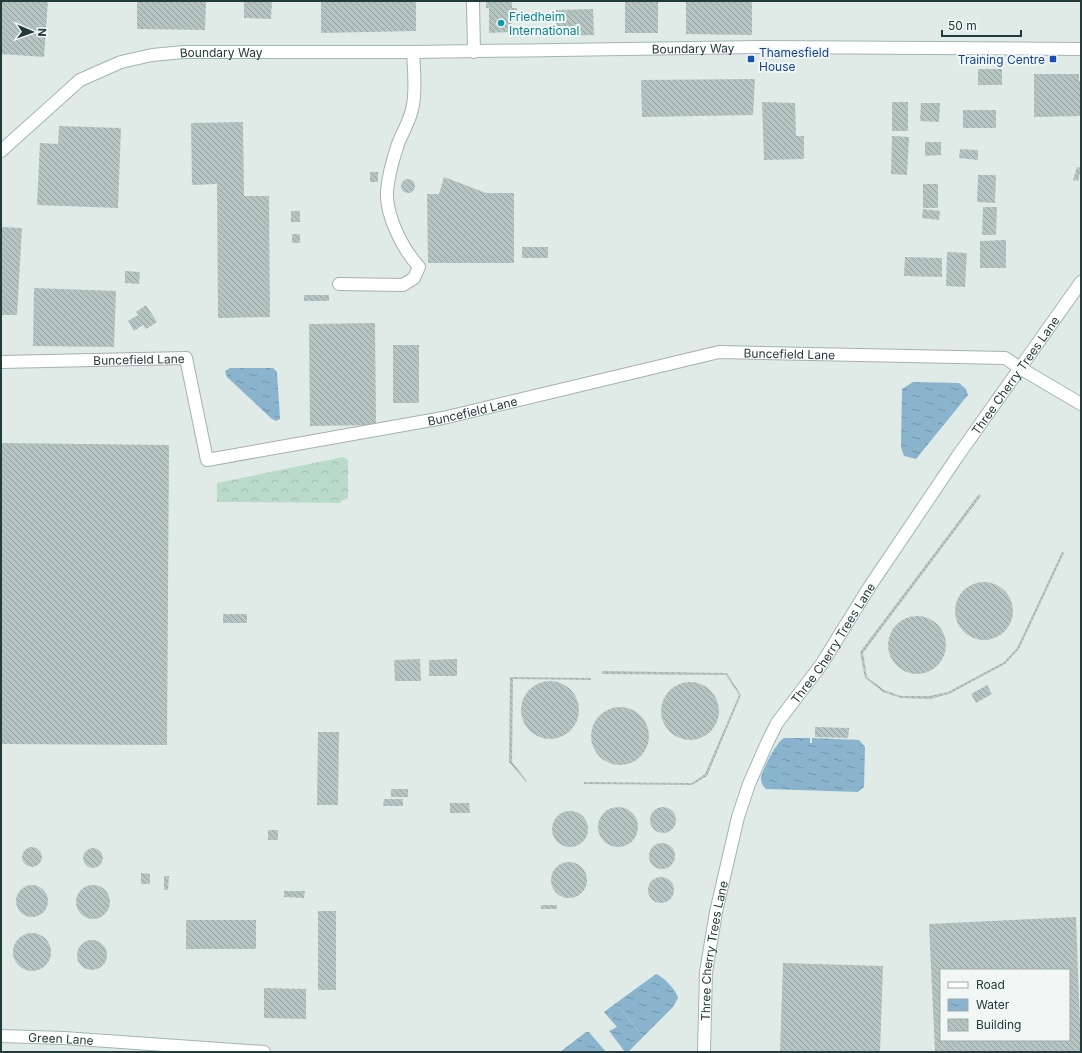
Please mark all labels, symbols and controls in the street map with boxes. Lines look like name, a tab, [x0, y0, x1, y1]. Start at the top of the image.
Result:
place label: Friedheim International	[509, 9, 579, 38]
north arrow	[12, 12, 52, 52]
scale bar	[942, 12, 1021, 38]
marker: Friedheim International	[496, 18, 506, 28]
text: 50 m	[948, 18, 977, 33]
text: N	[35, 28, 49, 37]
street label: Boundary Way	[652, 40, 735, 56]
street label: Boundary Way	[179, 44, 263, 60]
place label: Thamesfield House	[759, 45, 829, 74]
place label: Training Centre	[958, 52, 1045, 67]
marker: Thamesfield House	[746, 54, 756, 64]
marker: Training Centre	[1048, 54, 1058, 64]
street label: Three Cherry Trees Lane	[968, 313, 1062, 437]
street label: Buncefield Lane	[743, 345, 835, 362]
street label: Buncefield Lane	[93, 351, 185, 368]
street label: Buncefield Lane	[426, 393, 519, 428]
street label: Three Cherry Trees Lane	[787, 580, 878, 706]
street label: Three Cherry Trees Lane	[697, 879, 731, 1021]
legend	[940, 969, 1070, 1041]
text: Road	[976, 977, 1005, 992]
text: Water	[976, 997, 1010, 1012]
text: Building	[976, 1017, 1021, 1032]
street label: Green Lane	[28, 1029, 94, 1048]

